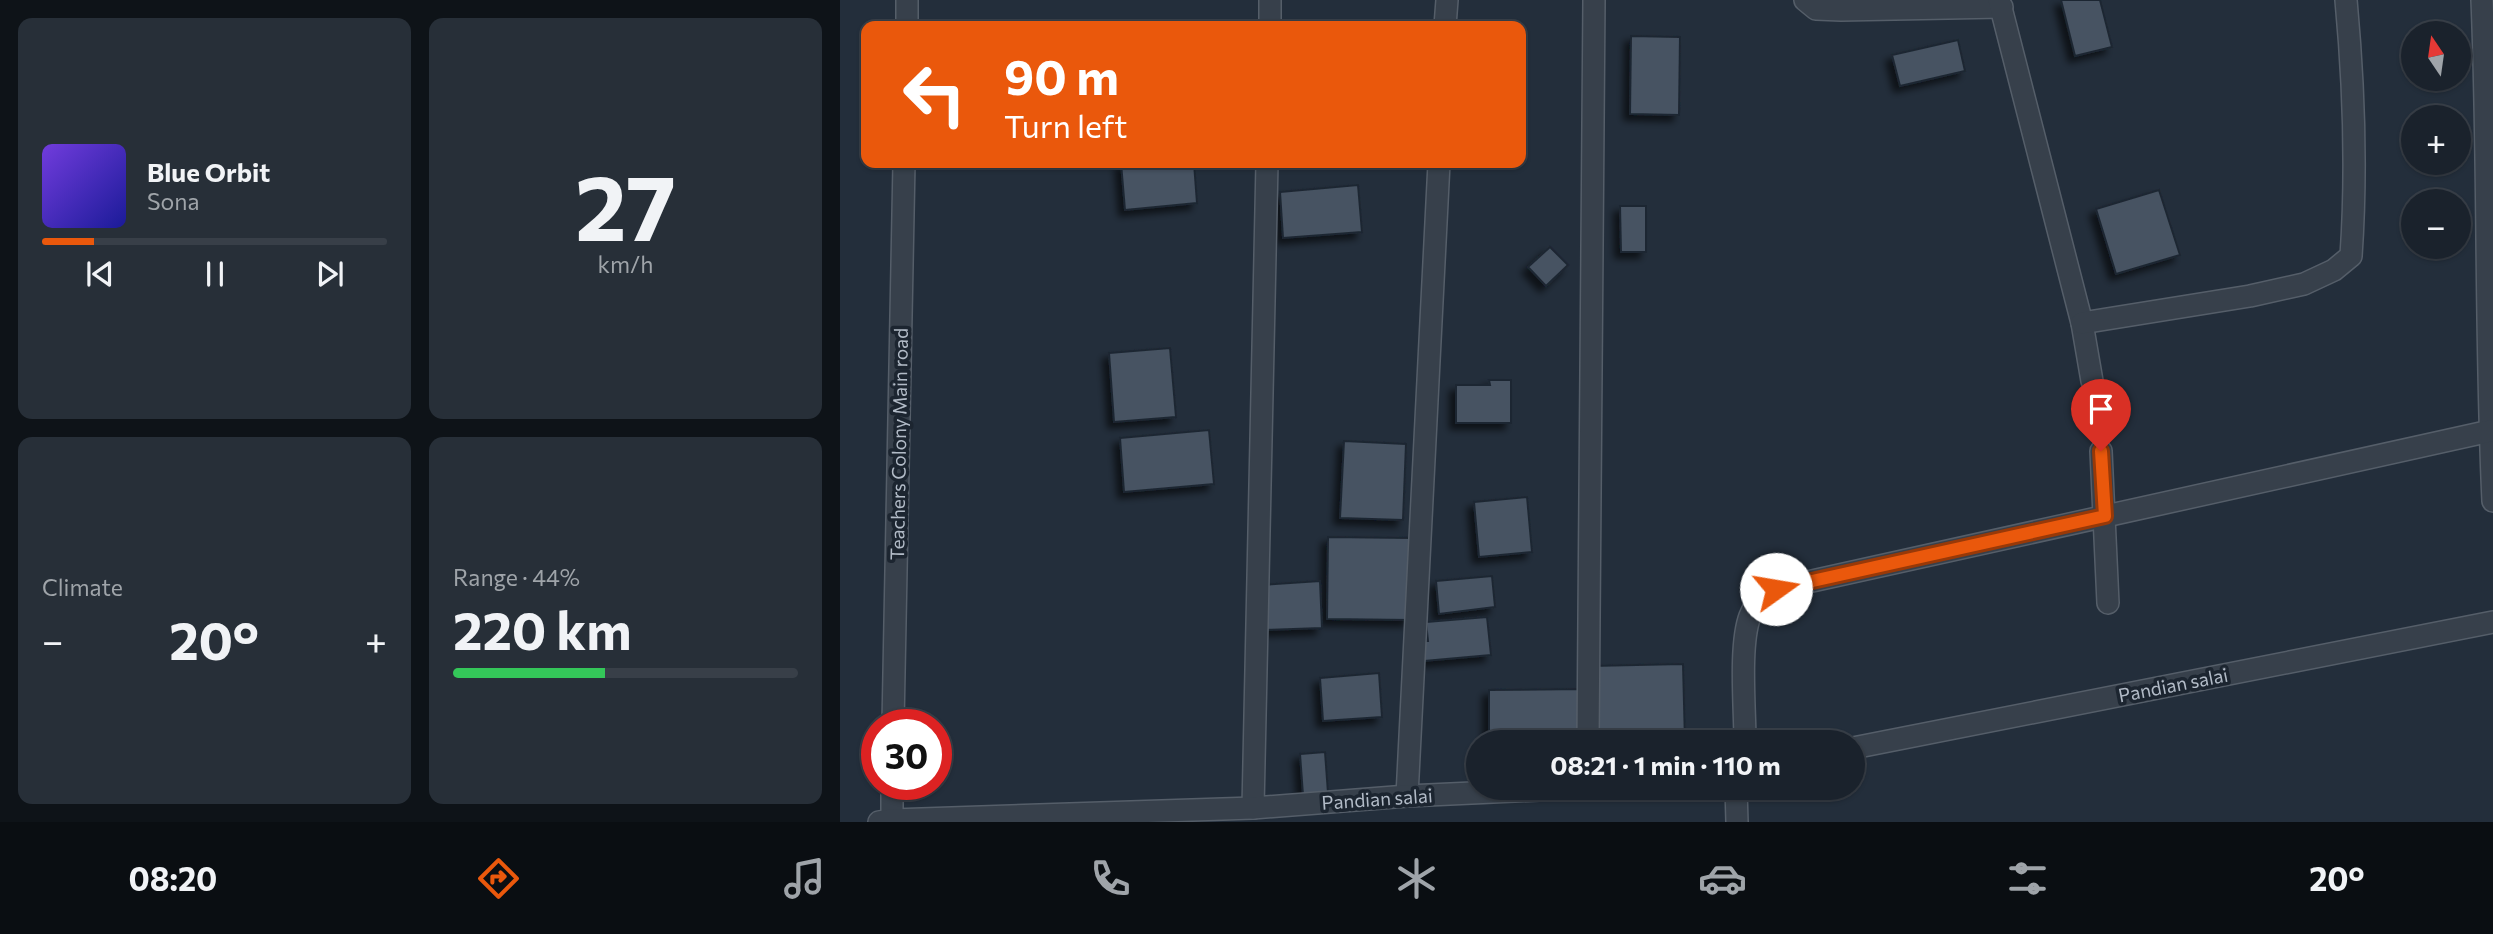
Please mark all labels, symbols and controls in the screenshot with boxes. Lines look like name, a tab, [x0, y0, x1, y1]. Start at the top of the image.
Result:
north arrow	[2401, 21, 2471, 91]
map controls	[2401, 21, 2471, 259]
text: 90 m	[1004, 45, 1119, 105]
icon: left	[889, 49, 980, 140]
text: Turn left	[1004, 105, 1128, 145]
button: +	[2401, 105, 2471, 175]
text: 27	[575, 148, 676, 260]
text: Blue Orbit	[147, 156, 270, 187]
text: Sona	[147, 187, 199, 215]
button: −	[2401, 189, 2471, 259]
text: km/h	[598, 250, 653, 278]
icon: previous	[81, 255, 119, 293]
icon: pause	[196, 255, 234, 293]
icon: next	[311, 255, 349, 293]
street label: Teachers Colony Main road	[885, 328, 912, 560]
pin	[2071, 379, 2131, 451]
icon: arrive	[2082, 390, 2120, 428]
position arrow	[1739, 552, 1813, 626]
text: Range · 44%	[453, 563, 580, 591]
text: Climate	[42, 573, 123, 601]
text: 220 km	[453, 597, 632, 661]
text: 20°	[169, 607, 259, 671]
text: −	[42, 616, 64, 663]
text: +	[365, 616, 387, 663]
street label: Pandian salai	[2116, 663, 2230, 706]
speed limit sign: 30	[861, 709, 952, 800]
text: 08:21 · 1 min · 110 m	[1550, 749, 1781, 780]
street label: Pandian salai	[1321, 783, 1433, 814]
icon: directions	[474, 854, 523, 903]
icon: music	[780, 854, 829, 903]
icon: phone	[1086, 854, 1135, 903]
icon: climate	[1392, 854, 1441, 903]
icon: car	[1698, 854, 1747, 903]
icon: filters	[2003, 854, 2052, 903]
text: 08:20	[128, 858, 217, 898]
text: 20°	[2309, 858, 2365, 898]

